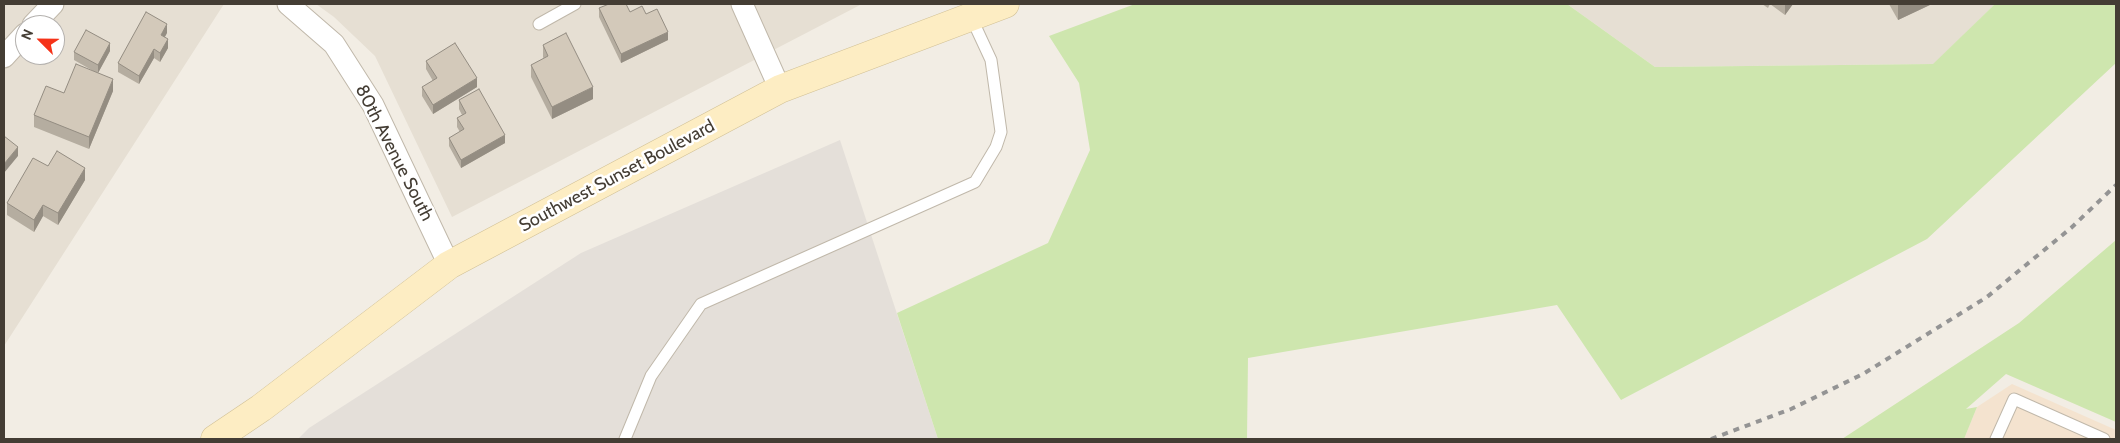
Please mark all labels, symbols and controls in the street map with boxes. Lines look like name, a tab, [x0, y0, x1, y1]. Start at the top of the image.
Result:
north arrow	[15, 15, 65, 65]
text: N	[17, 26, 37, 43]
street label: 80th Avenue South	[350, 81, 438, 225]
street label: Southwest Sunset Boulevard	[516, 115, 718, 237]

